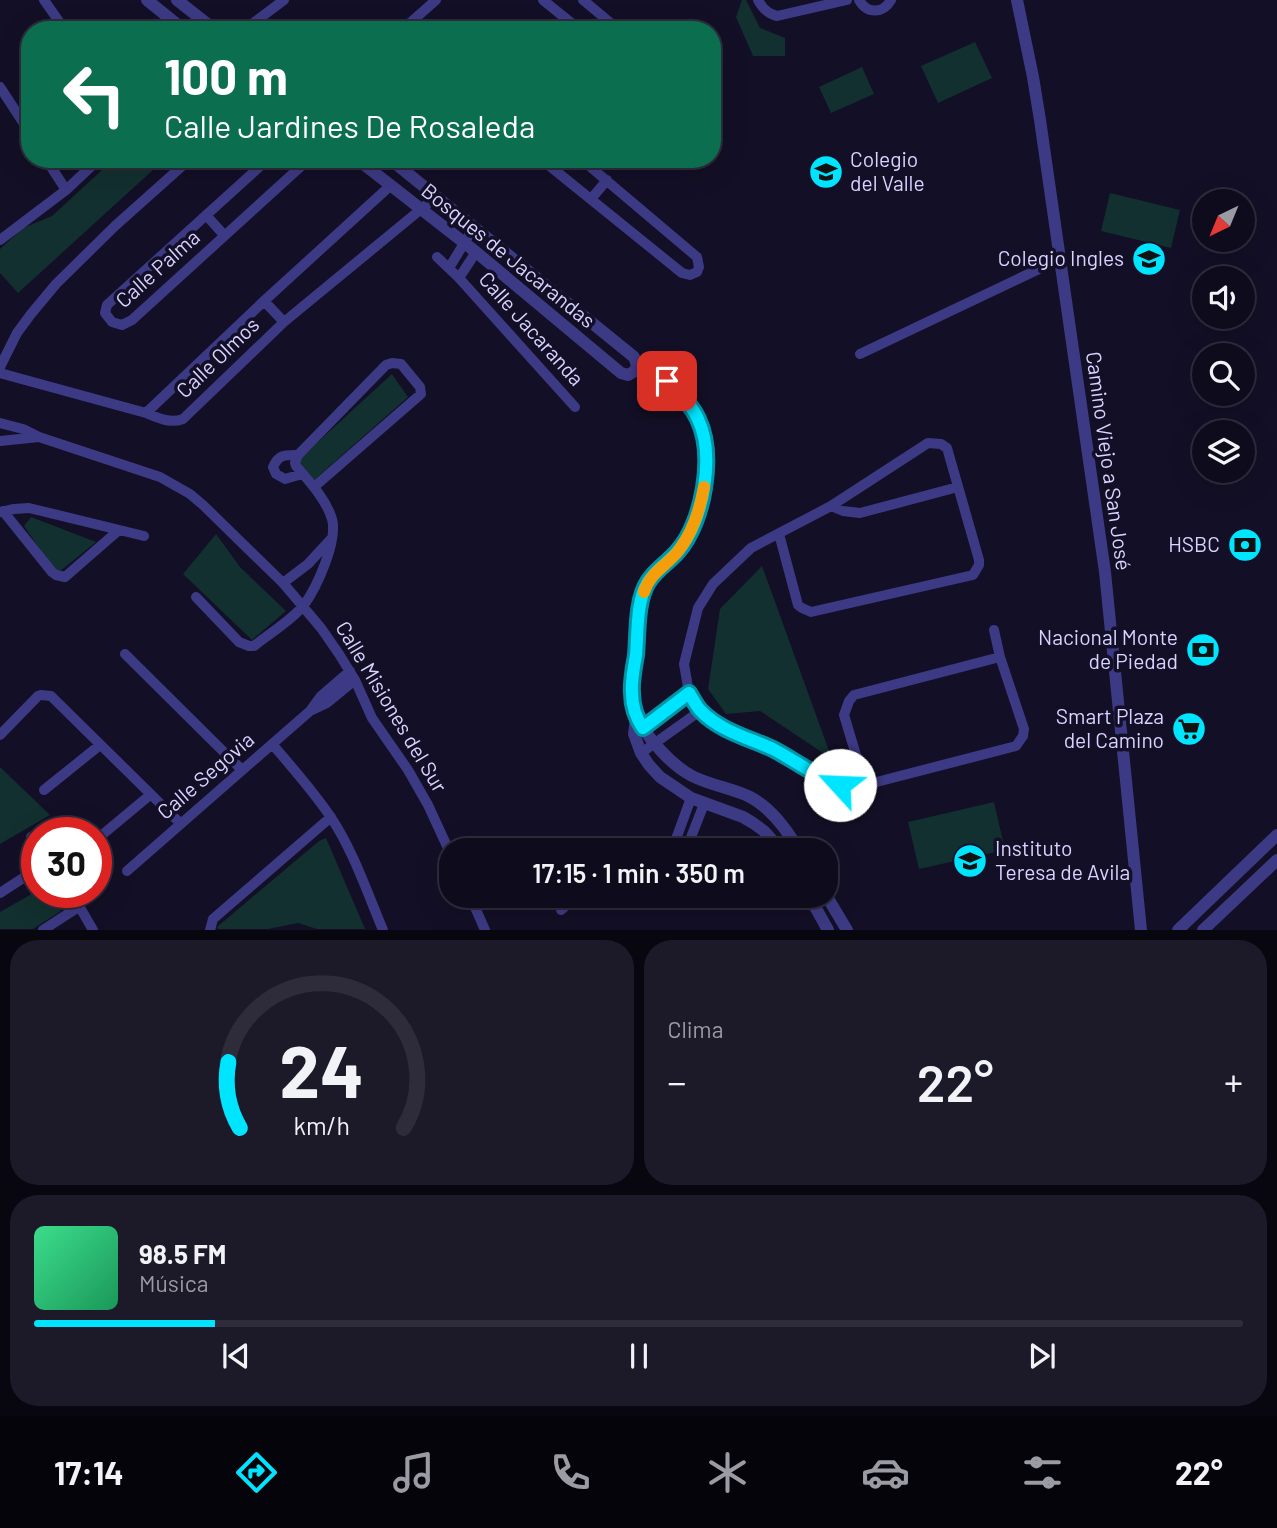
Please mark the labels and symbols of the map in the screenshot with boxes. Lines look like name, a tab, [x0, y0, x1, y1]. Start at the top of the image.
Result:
place label: Colegio del Valle	[850, 146, 925, 195]
school or university icon: Colegio del Valle	[807, 153, 845, 191]
street label: Bosques de Jacarandas	[417, 177, 601, 333]
north arrow	[1192, 189, 1255, 252]
street label: Calle Palma	[110, 224, 204, 312]
school or university icon: Colegio Ingles	[1130, 240, 1168, 278]
place label: Colegio Ingles	[998, 245, 1124, 270]
street label: Calle Jacaranda	[474, 266, 590, 390]
street label: Calle Olmos	[170, 311, 263, 402]
street label: Camino Viejo a San José	[1082, 350, 1137, 572]
pin	[637, 351, 697, 411]
bank icon: HSBC	[1226, 526, 1264, 564]
place label: HSBC	[1168, 531, 1220, 556]
street label: Calle Misiones del Sur	[331, 616, 453, 797]
place label: Nacional Monte de Piedad	[1038, 624, 1178, 673]
bank icon: Nacional Monte de Piedad	[1184, 631, 1222, 669]
place label: Smart Plaza del Camino	[1056, 703, 1164, 752]
supermarket icon: Smart Plaza del Camino	[1170, 710, 1208, 748]
street label: Calle Segovia	[151, 726, 259, 824]
position arrow	[803, 748, 877, 822]
speed limit sign: 30	[21, 817, 112, 908]
place label: Instituto Teresa de Avila	[995, 835, 1130, 884]
school or university icon: Instituto Teresa de Avila	[951, 842, 989, 880]

